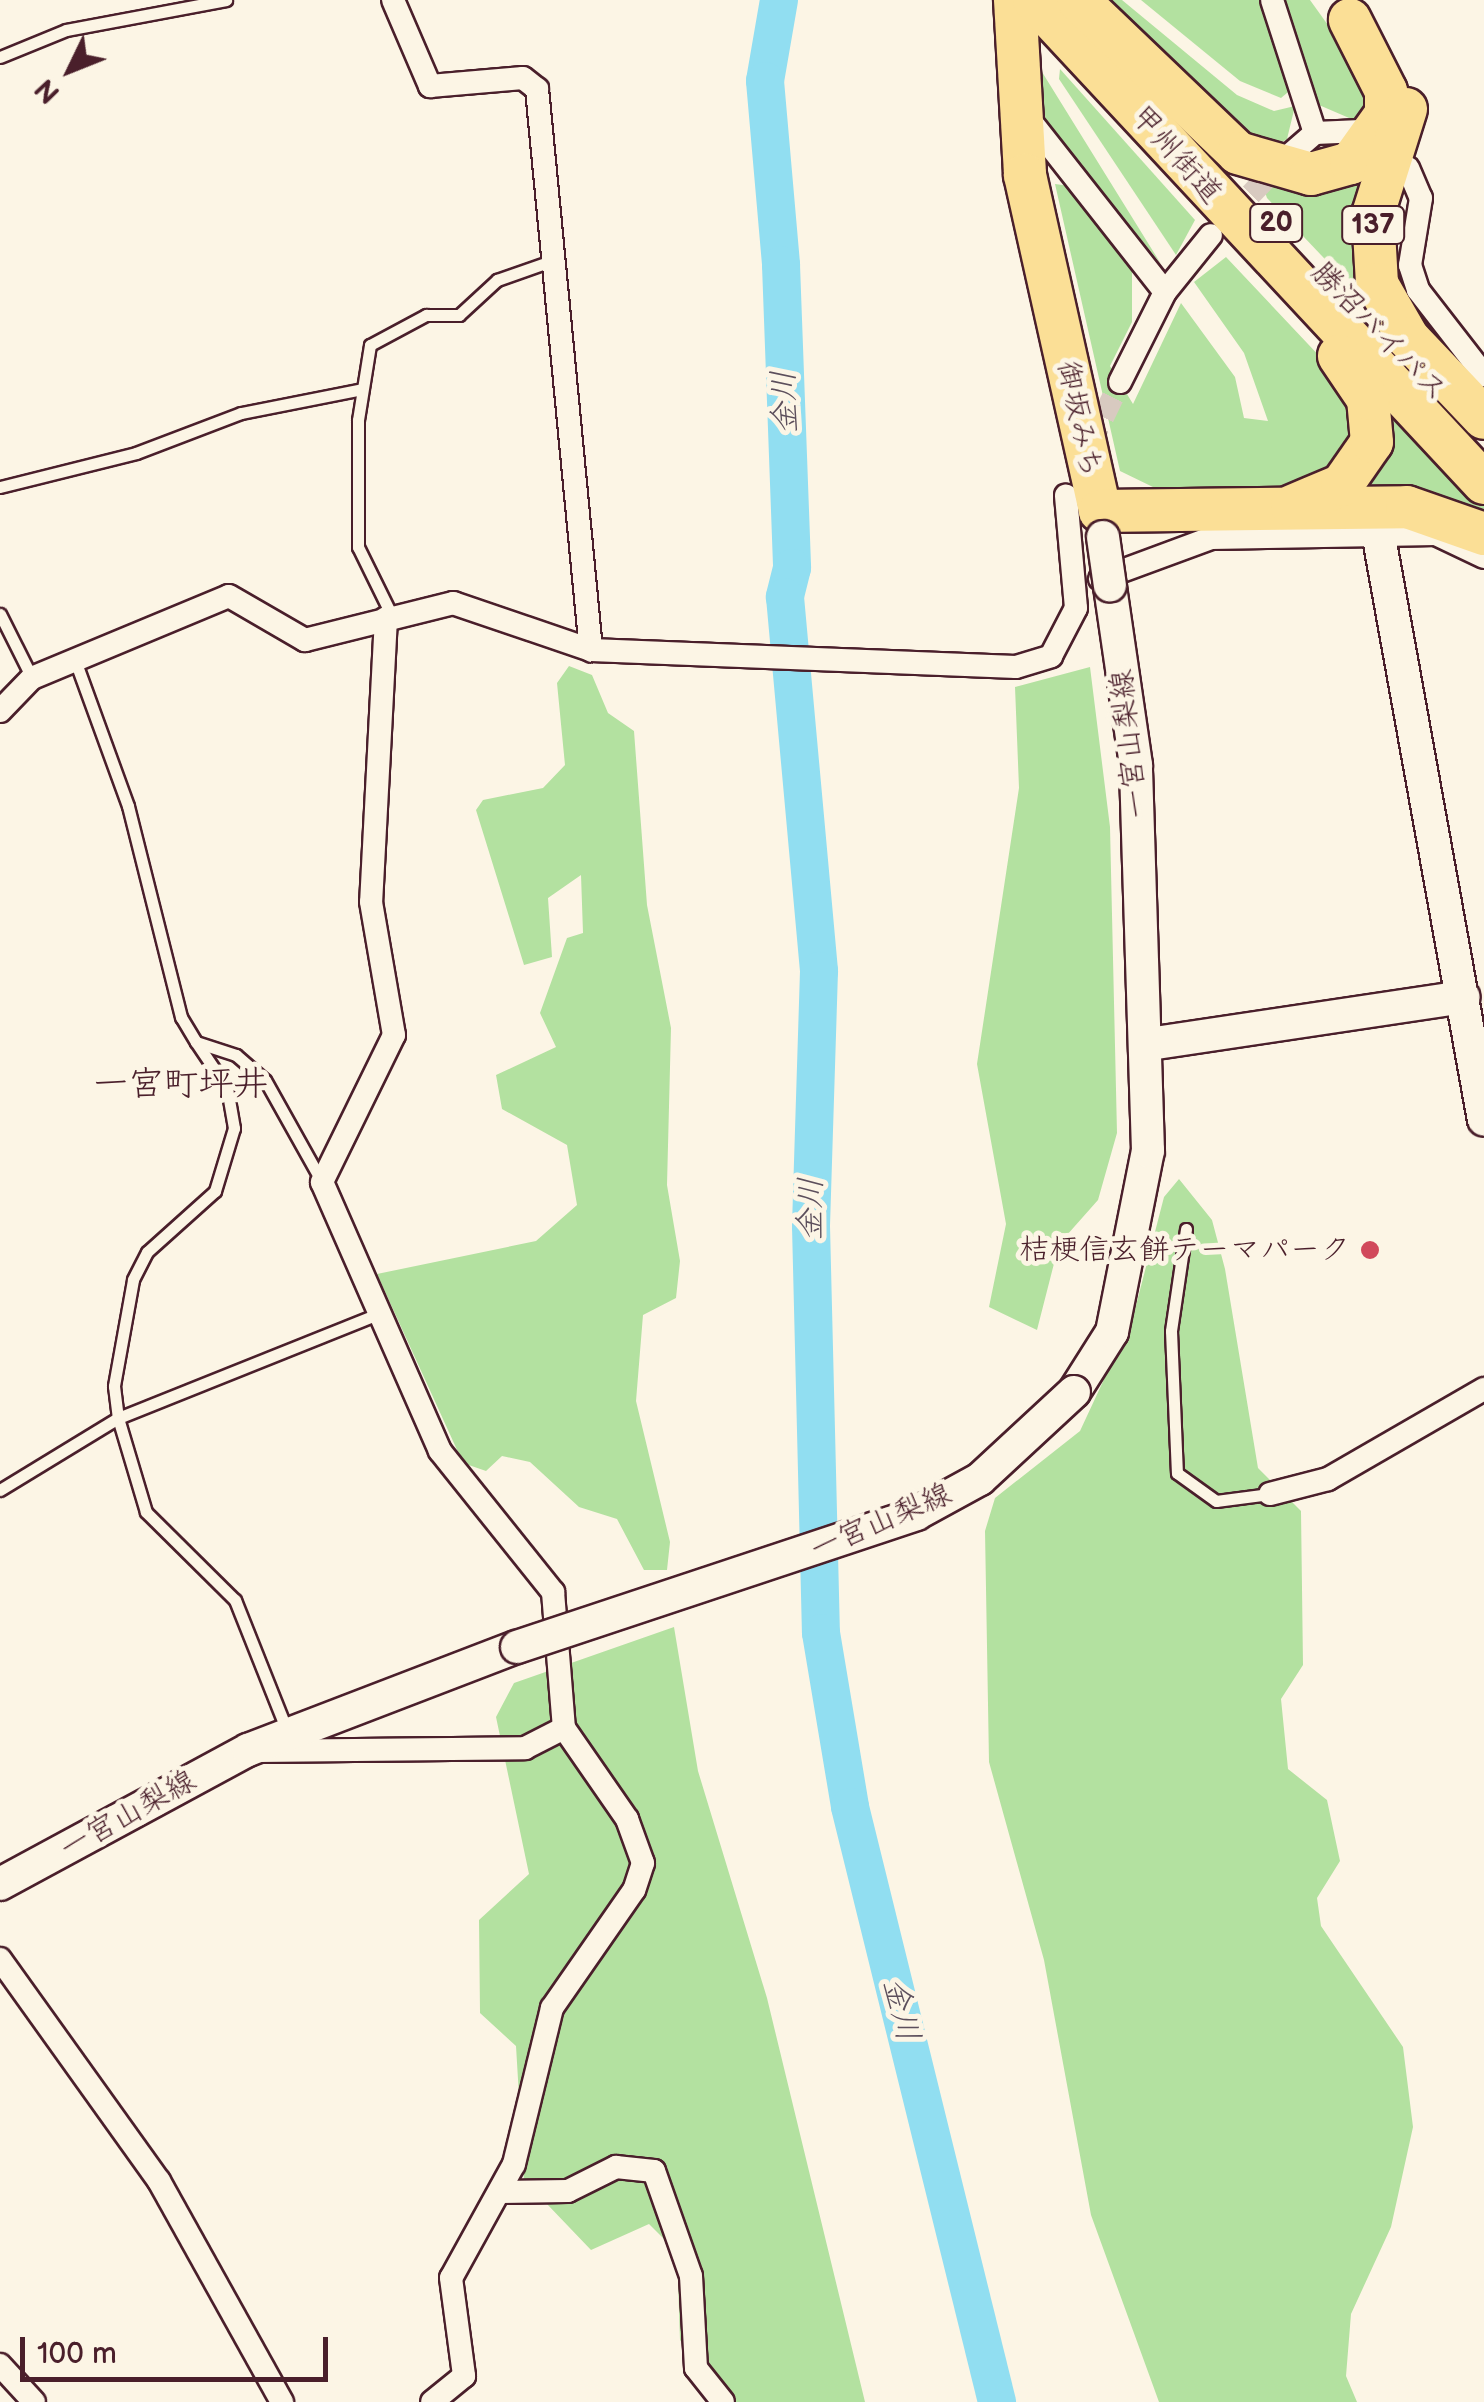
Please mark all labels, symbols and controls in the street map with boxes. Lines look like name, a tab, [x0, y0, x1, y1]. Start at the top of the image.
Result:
north arrow	[20, 20, 120, 120]
text: N	[28, 72, 67, 110]
street label: 甲州街道	[1122, 98, 1230, 212]
road number: 20	[1248, 200, 1304, 246]
road number: 137	[1340, 202, 1406, 248]
street label: 勝沼バイパス	[1304, 255, 1454, 409]
street label: 御坂みち	[1049, 357, 1109, 481]
water label: 金川	[766, 369, 806, 435]
street label: 一宮山梨線	[1104, 668, 1156, 820]
district label: 一宮町坪井	[94, 1064, 268, 1106]
water label: 金川	[792, 1177, 832, 1241]
place label: 桔梗信玄餅テーマパーク	[1020, 1232, 1350, 1268]
marker: 桔梗信玄餅テーマパーク	[1359, 1239, 1381, 1261]
street label: 一宮山梨線	[805, 1476, 957, 1568]
street label: 一宮山梨線	[54, 1763, 202, 1867]
water label: 金川	[874, 1974, 926, 2046]
scale bar	[25, 2317, 332, 2379]
text: 100 m	[37, 2336, 117, 2372]

